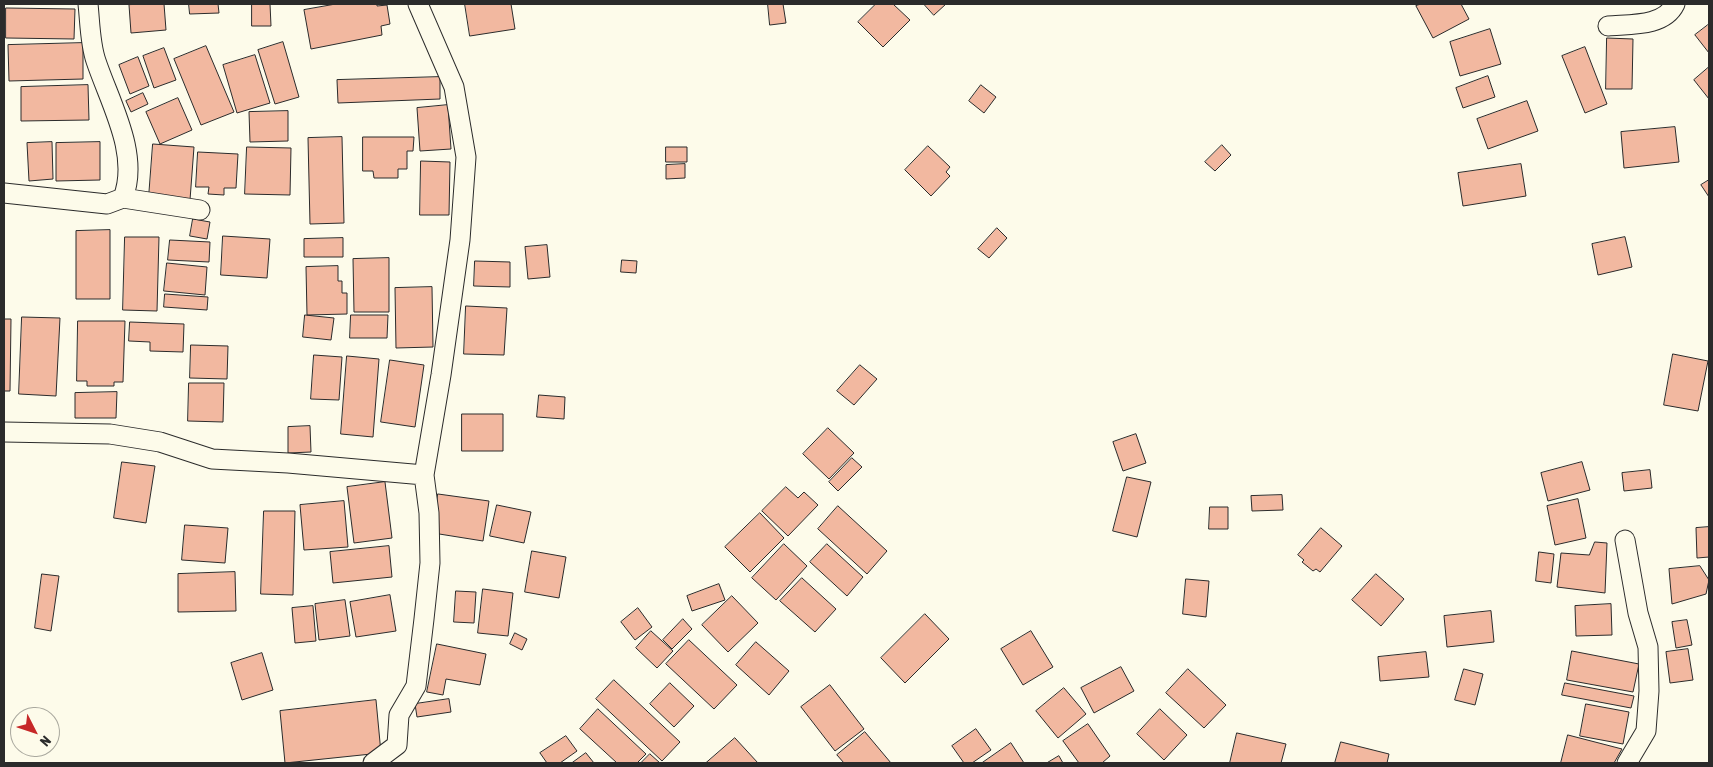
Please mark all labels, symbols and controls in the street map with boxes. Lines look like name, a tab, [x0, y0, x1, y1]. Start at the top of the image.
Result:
north arrow	[10, 707, 60, 757]
text: N	[37, 733, 54, 750]

